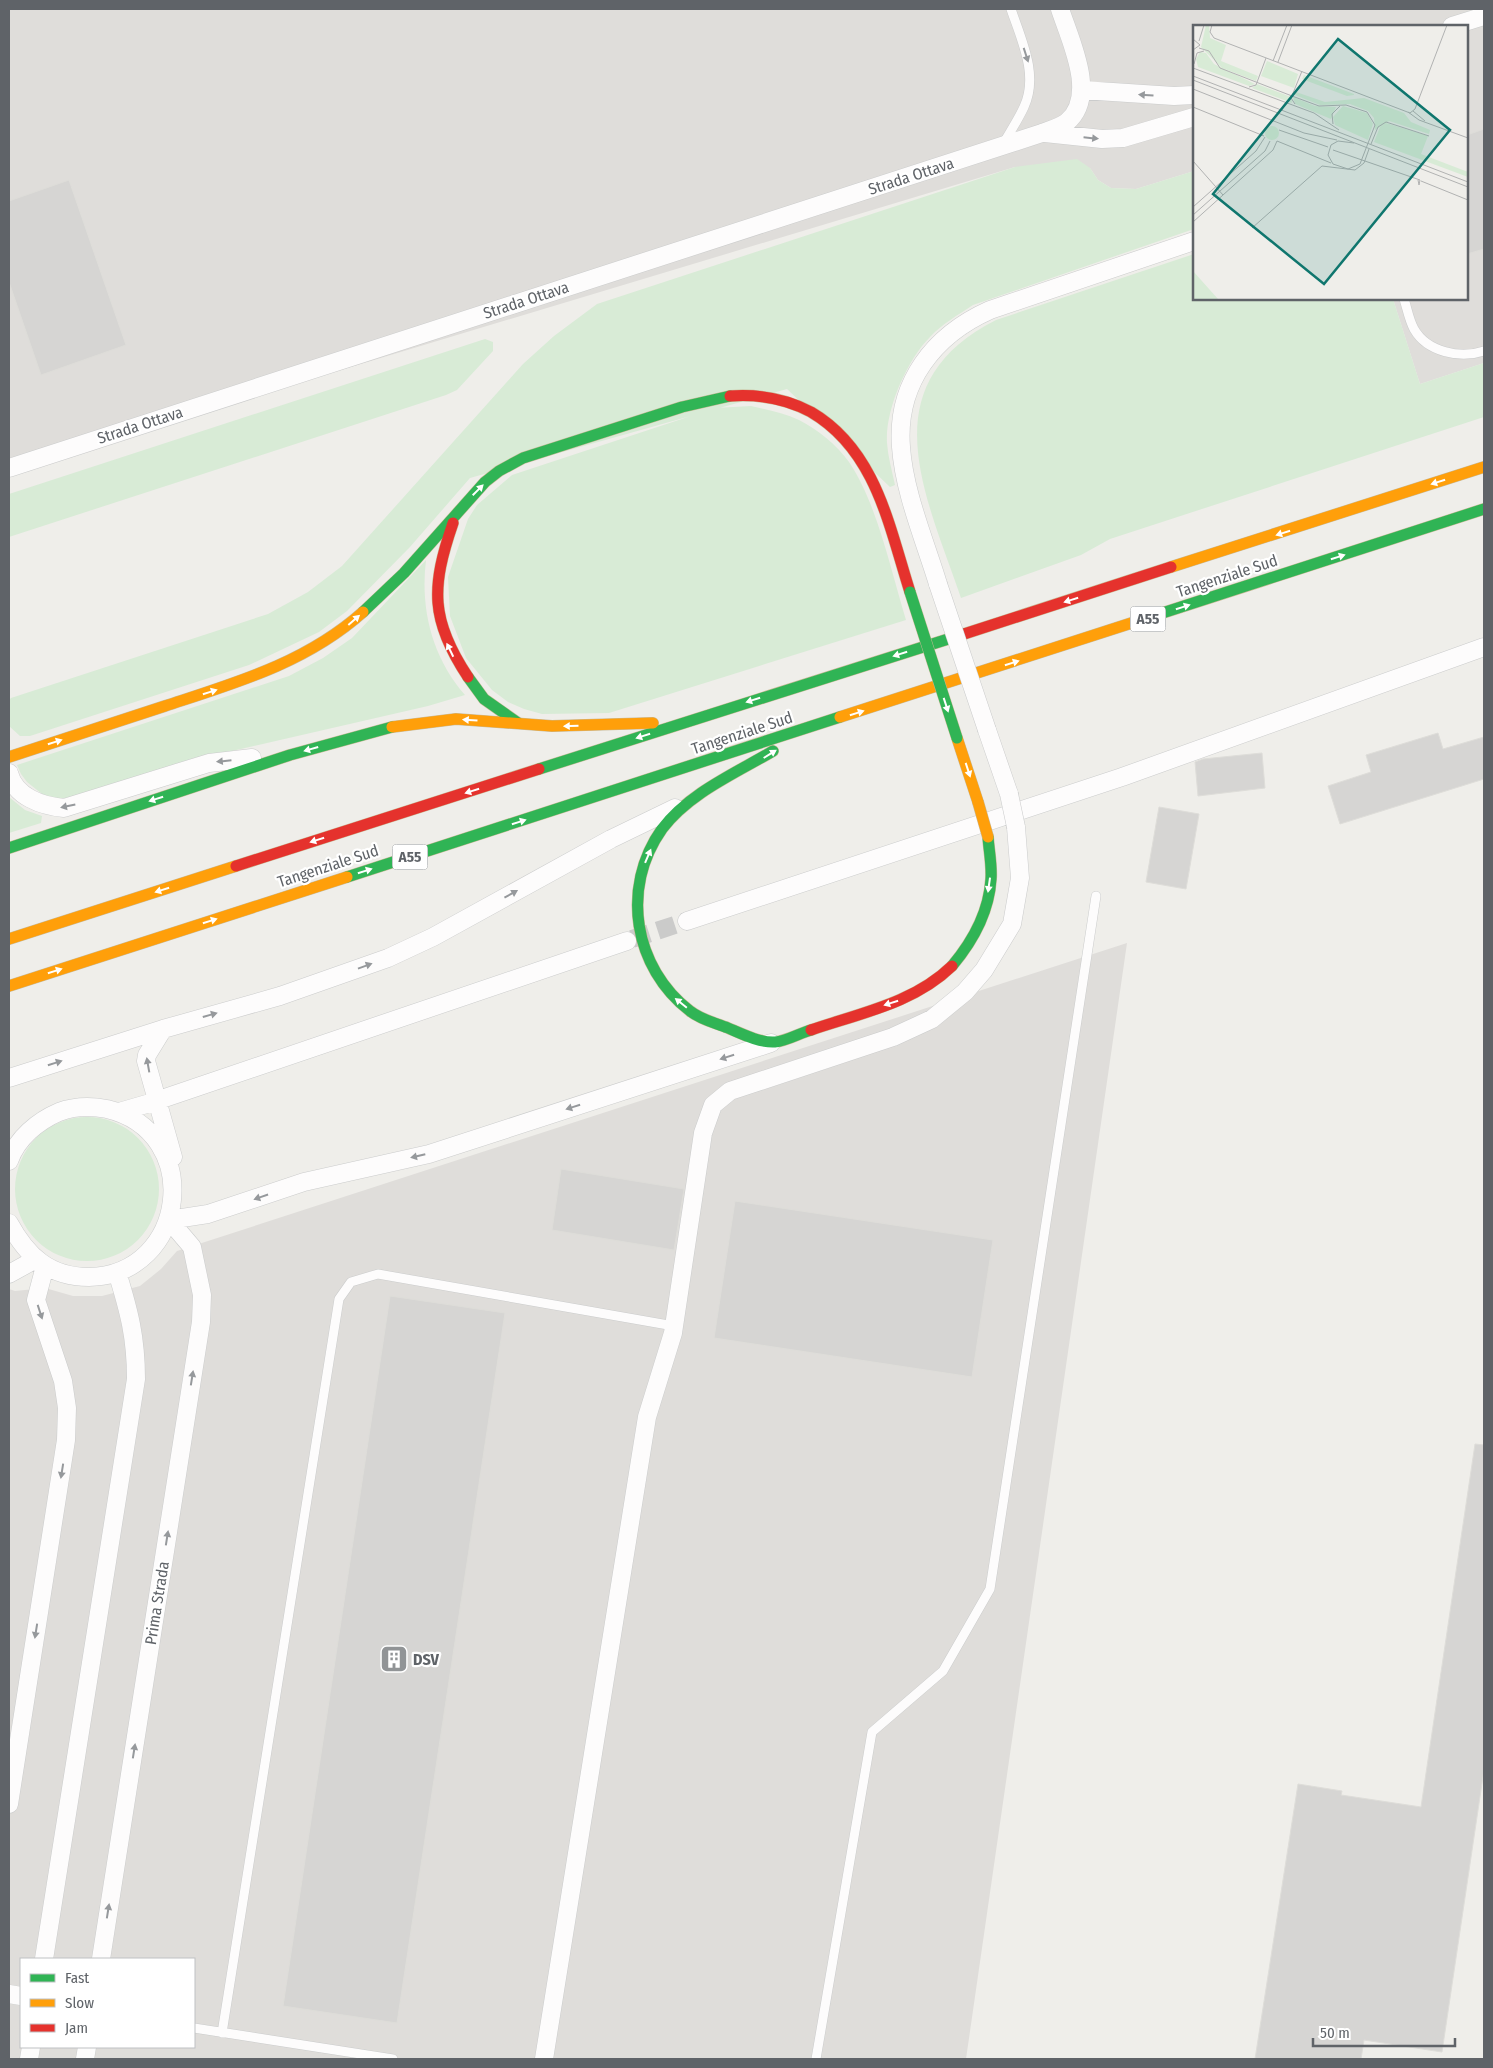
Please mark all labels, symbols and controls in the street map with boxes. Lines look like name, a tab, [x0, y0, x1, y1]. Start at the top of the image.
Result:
inset map	[1193, 25, 1468, 300]
one-way arrow	[1022, 48, 1030, 63]
one-way arrow	[1137, 90, 1153, 98]
one-way arrow	[1083, 134, 1099, 142]
street label: Strada Ottava	[866, 153, 956, 199]
street label: Strada Ottava	[481, 277, 571, 323]
street label: Strada Ottava	[95, 402, 185, 448]
one-way arrow	[1430, 479, 1445, 487]
one-way arrow	[472, 484, 484, 496]
one-way arrow	[1276, 529, 1291, 537]
street label: Tangenziale Sud	[1174, 551, 1280, 601]
one-way arrow	[1330, 552, 1345, 560]
one-way arrow	[1064, 597, 1079, 604]
one-way arrow	[1176, 603, 1191, 611]
road number: A55	[1130, 606, 1166, 632]
one-way arrow	[348, 615, 360, 626]
one-way arrow	[446, 643, 454, 657]
one-way arrow	[892, 650, 907, 658]
one-way arrow	[1005, 658, 1020, 666]
one-way arrow	[202, 688, 217, 695]
one-way arrow	[745, 697, 760, 705]
one-way arrow	[943, 698, 951, 713]
street label: Tangenziale Sud	[689, 708, 795, 758]
one-way arrow	[850, 709, 865, 716]
one-way arrow	[461, 715, 477, 723]
one-way arrow	[563, 722, 579, 730]
one-way arrow	[635, 732, 650, 740]
one-way arrow	[48, 738, 63, 746]
one-way arrow	[303, 745, 318, 753]
one-way arrow	[763, 749, 776, 758]
one-way arrow	[216, 757, 232, 765]
one-way arrow	[964, 763, 972, 778]
one-way arrow	[464, 788, 479, 795]
one-way arrow	[149, 796, 164, 803]
one-way arrow	[61, 802, 76, 810]
one-way arrow	[512, 817, 527, 825]
one-way arrow	[309, 837, 324, 845]
street label: Tangenziale Sud	[275, 841, 381, 891]
road number: A55	[392, 844, 428, 870]
one-way arrow	[644, 849, 652, 863]
one-way arrow	[357, 867, 372, 875]
one-way arrow	[985, 878, 993, 894]
one-way arrow	[154, 886, 169, 894]
one-way arrow	[503, 890, 518, 898]
one-way arrow	[203, 917, 218, 925]
one-way arrow	[358, 962, 373, 969]
one-way arrow	[48, 966, 63, 974]
one-way arrow	[675, 998, 688, 1009]
one-way arrow	[883, 999, 898, 1007]
one-way arrow	[203, 1011, 218, 1019]
one-way arrow	[720, 1054, 735, 1062]
one-way arrow	[144, 1056, 152, 1072]
one-way arrow	[48, 1059, 63, 1066]
one-way arrow	[565, 1104, 580, 1112]
one-way arrow	[410, 1152, 425, 1160]
one-way arrow	[253, 1193, 268, 1201]
one-way arrow	[37, 1305, 44, 1320]
one-way arrow	[188, 1369, 196, 1385]
one-way arrow	[57, 1463, 65, 1479]
one-way arrow	[163, 1530, 171, 1546]
street label: Prima Strada	[141, 1560, 173, 1646]
one-way arrow	[32, 1623, 40, 1639]
building icon: DSV	[379, 1644, 409, 1674]
place label: DSV	[413, 1650, 440, 1669]
one-way arrow	[130, 1742, 138, 1758]
one-way arrow	[105, 1903, 113, 1919]
legend	[20, 1958, 195, 2048]
text: Fast	[65, 1969, 89, 1987]
text: Slow	[65, 1994, 94, 2012]
scale bar	[1313, 2016, 1456, 2048]
text: Jam	[65, 2019, 88, 2037]
text: 50 m	[1320, 2024, 1350, 2042]

